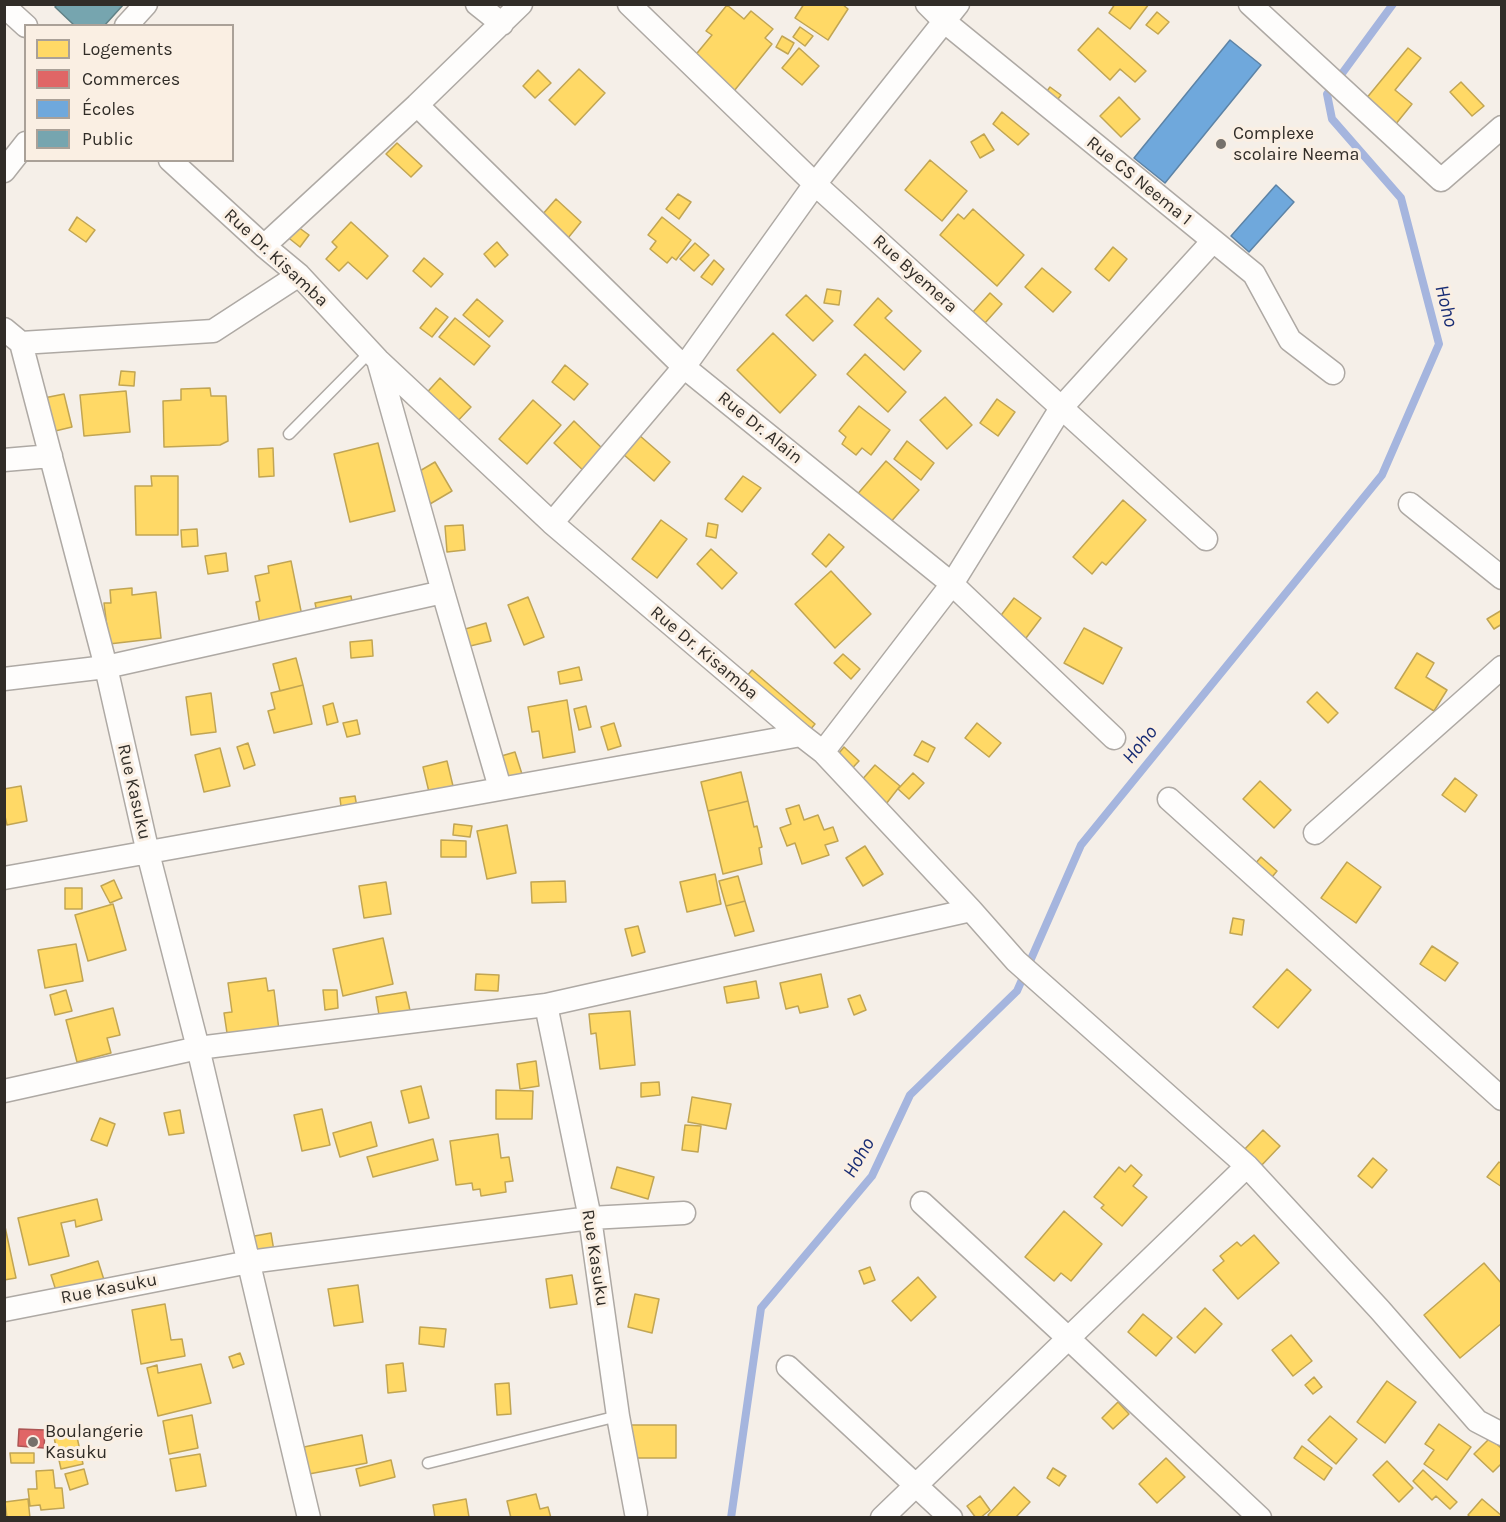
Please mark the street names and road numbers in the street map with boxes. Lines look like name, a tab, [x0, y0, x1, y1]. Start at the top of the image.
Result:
street label: Rue CS Neema 1	[1082, 132, 1196, 230]
street label: Rue Dr. Kisamba	[219, 204, 333, 312]
street label: Rue Byemera	[868, 230, 962, 318]
street label: Rue Dr. Alain	[713, 387, 807, 469]
street label: Rue Dr. Kisamba	[646, 602, 762, 704]
street label: Rue Kasuku	[112, 742, 156, 842]
street label: Rue Kasuku	[577, 1208, 613, 1308]
street label: Rue Kasuku	[59, 1269, 159, 1309]

